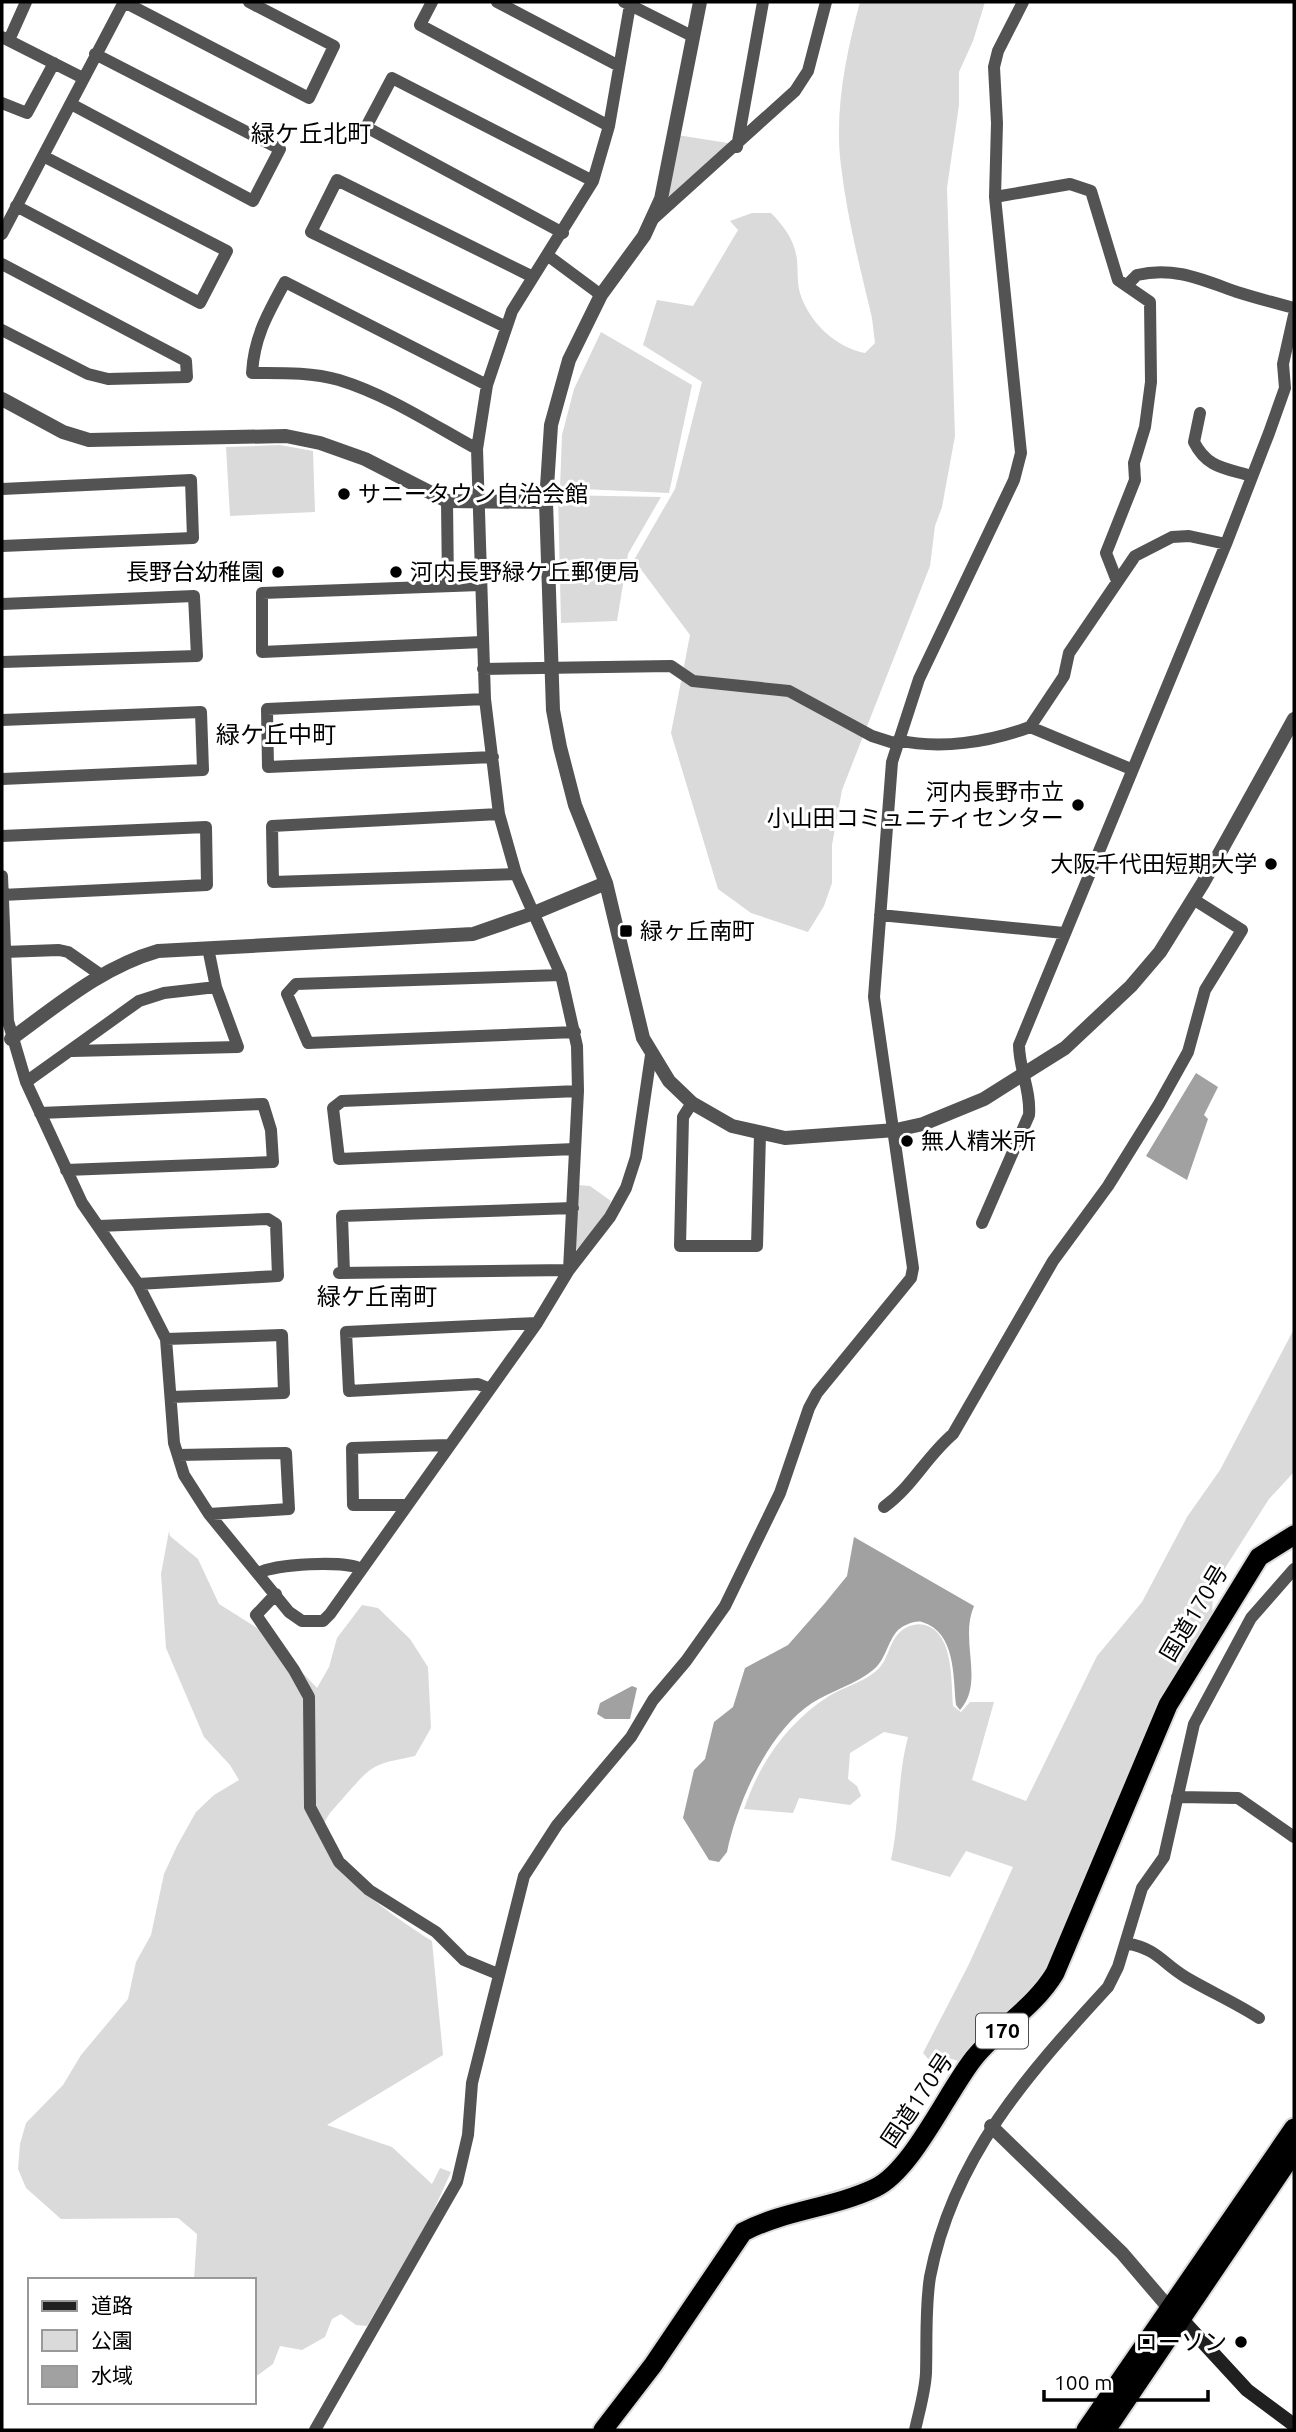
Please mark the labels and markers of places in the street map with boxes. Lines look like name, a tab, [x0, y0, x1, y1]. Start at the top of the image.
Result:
place label: サニータウン自治会館	[358, 481, 588, 506]
marker: サニータウン自治会館	[336, 486, 352, 502]
place label: 長野台幼稚園	[126, 559, 264, 584]
place label: 河内長野緑ケ丘郵便局	[410, 559, 640, 584]
marker: 長野台幼稚園	[270, 564, 286, 580]
marker: 河内長野緑ケ丘郵便局	[388, 564, 404, 580]
place label: 河内長野市立 小山田コミュニティセンター	[766, 779, 1064, 830]
marker: 河内長野市立 小山田コミュニティセンター	[1070, 797, 1086, 813]
place label: 大阪千代田短期大学	[1050, 851, 1257, 876]
marker: 大阪千代田短期大学	[1263, 856, 1279, 872]
place label: 緑ヶ丘南町	[640, 918, 755, 943]
marker: 緑ヶ丘南町	[618, 923, 634, 939]
place label: 無人精米所	[921, 1128, 1036, 1153]
marker: 無人精米所	[899, 1133, 915, 1149]
place label: ローソン	[1135, 2329, 1227, 2354]
marker: ローソン	[1233, 2334, 1249, 2350]

